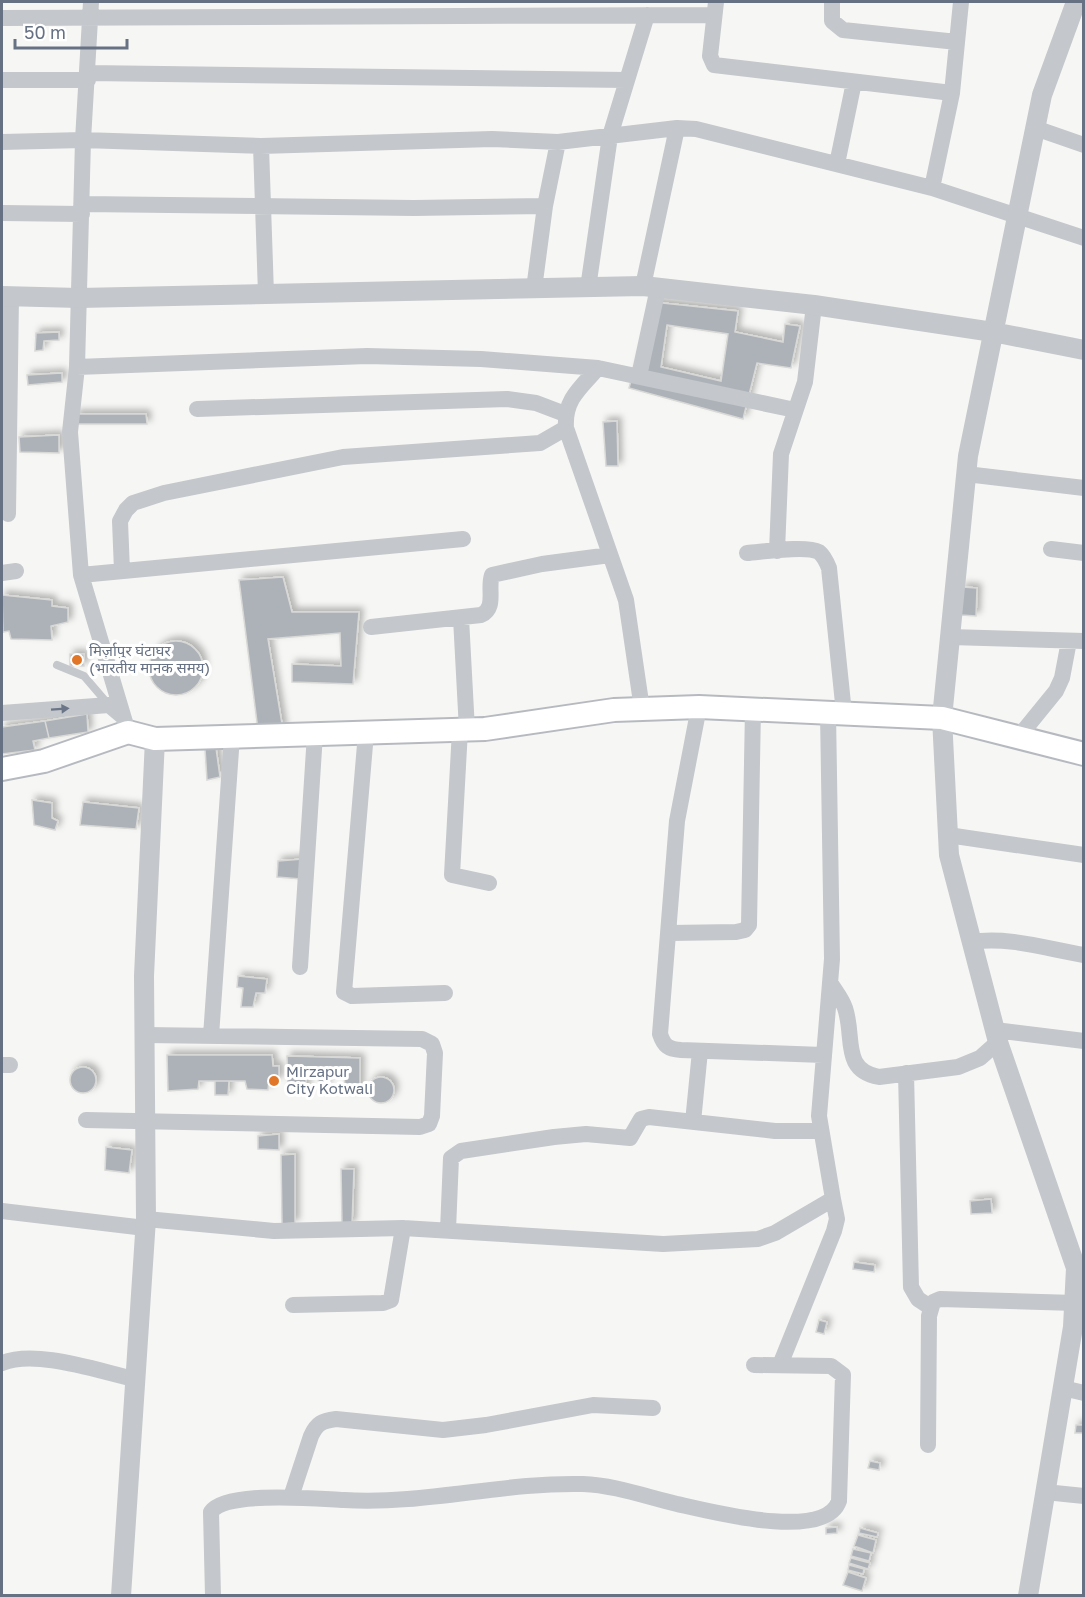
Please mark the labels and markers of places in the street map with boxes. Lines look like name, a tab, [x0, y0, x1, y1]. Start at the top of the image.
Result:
place label: मिर्ज़ापुर घंटाघर (भारतीय मानक समय)	[89, 641, 210, 676]
marker: मिर्ज़ापुर घंटाघर (भारतीय मानक समय)	[70, 653, 84, 667]
place label: Mirzapur City Kotwali	[286, 1062, 373, 1097]
marker: Mirzapur City Kotwali	[267, 1074, 281, 1088]

